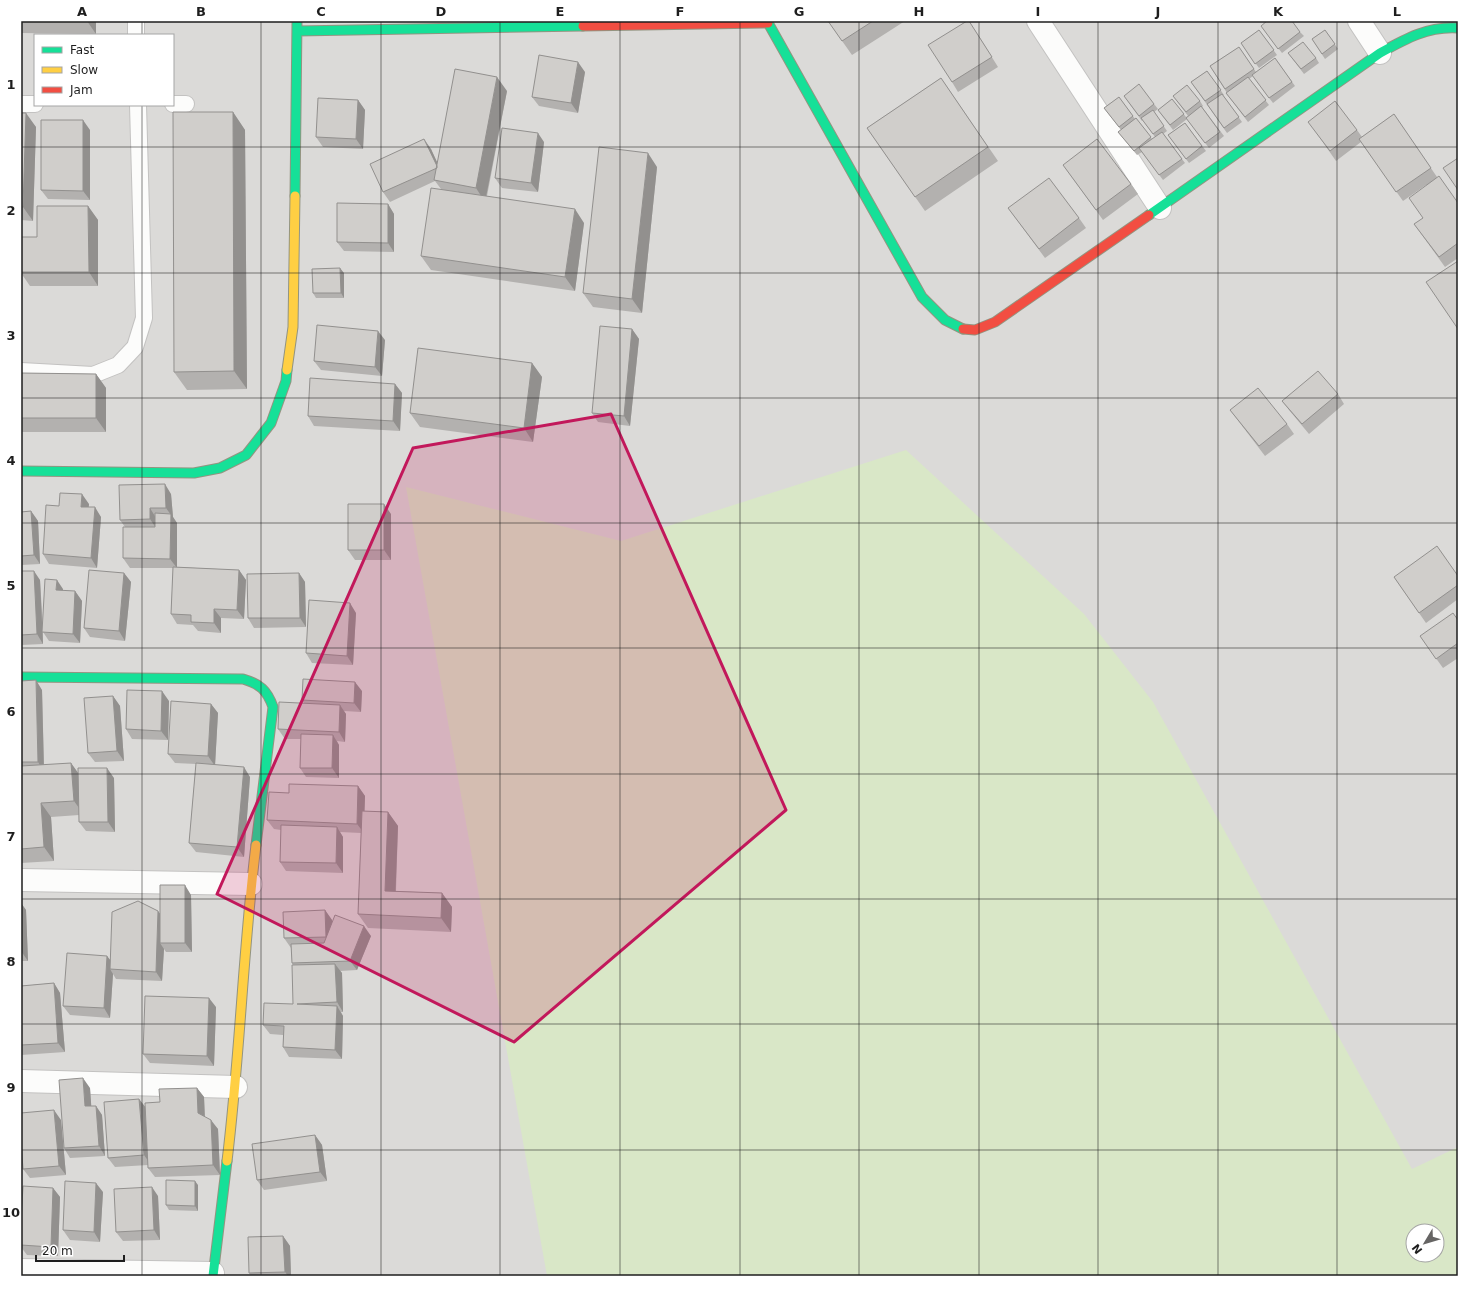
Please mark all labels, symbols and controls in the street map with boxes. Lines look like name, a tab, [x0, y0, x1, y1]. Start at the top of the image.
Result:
text: A	[77, 4, 87, 19]
text: B	[196, 4, 206, 19]
text: C	[316, 4, 326, 19]
text: D	[436, 4, 447, 19]
text: E	[556, 4, 564, 19]
text: F	[676, 4, 684, 19]
text: G	[794, 4, 804, 19]
text: H	[914, 4, 924, 19]
text: I	[1036, 4, 1040, 19]
text: J	[1155, 4, 1160, 19]
text: K	[1273, 4, 1284, 19]
text: L	[1393, 4, 1401, 19]
legend	[34, 34, 174, 106]
text: Fast	[70, 43, 94, 57]
text: Slow	[70, 63, 98, 77]
text: 1	[6, 77, 16, 92]
text: Jam	[69, 83, 93, 97]
text: 2	[6, 203, 16, 218]
text: 3	[6, 328, 16, 343]
text: 4	[6, 453, 16, 468]
text: 5	[6, 578, 16, 593]
text: 6	[6, 704, 16, 719]
text: 7	[6, 829, 16, 844]
text: 8	[6, 954, 16, 969]
text: 9	[6, 1080, 16, 1095]
text: 10	[2, 1205, 20, 1220]
north arrow	[1405, 1223, 1445, 1263]
scale bar	[36, 1237, 124, 1263]
text: N	[1410, 1241, 1425, 1256]
text: 20 m	[42, 1244, 73, 1258]

